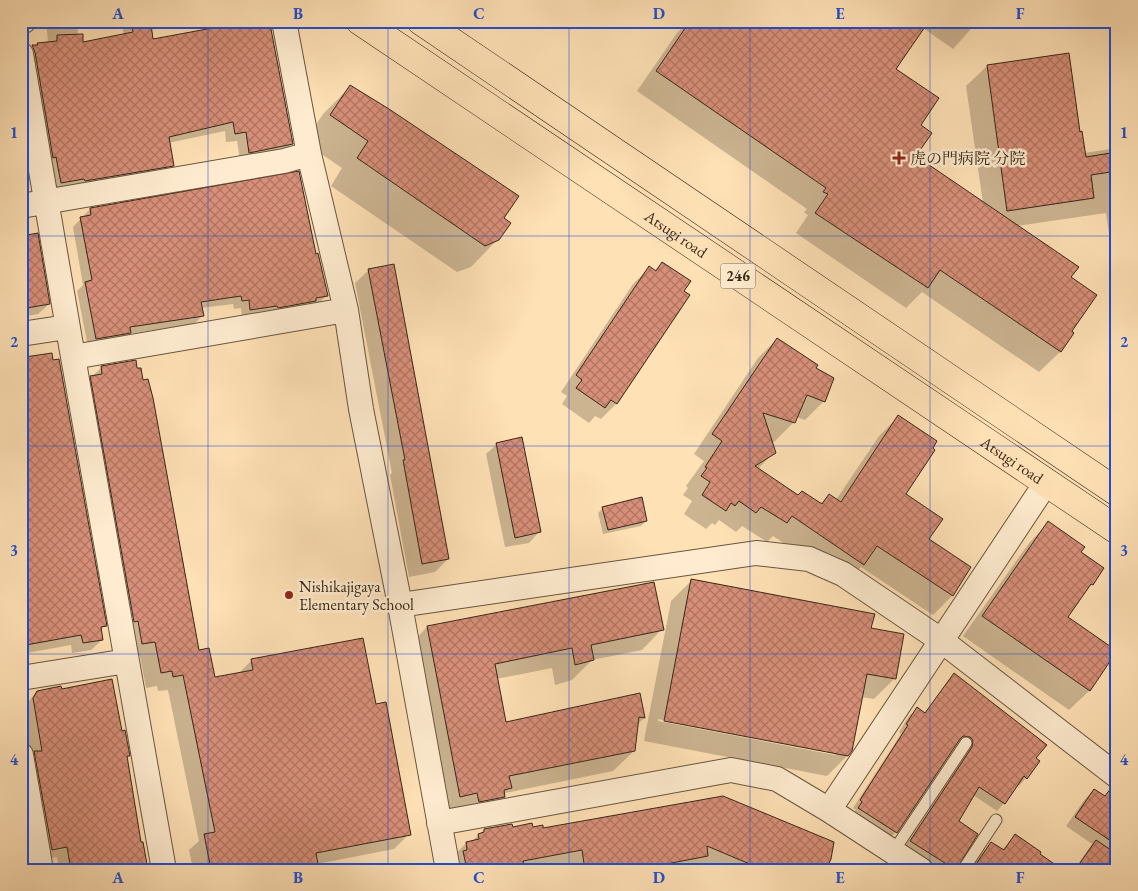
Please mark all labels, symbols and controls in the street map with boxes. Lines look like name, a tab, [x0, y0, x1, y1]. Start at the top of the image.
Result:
text: A	[111, 3, 124, 24]
text: B	[293, 3, 303, 24]
text: C	[473, 3, 485, 24]
text: D	[653, 3, 665, 24]
text: E	[835, 3, 845, 24]
text: F	[1016, 3, 1025, 24]
text: 1	[10, 122, 18, 143]
text: 1	[1120, 122, 1128, 143]
place label: 虎の門病院 分院	[910, 148, 1025, 169]
marker: 虎の門病院 分院	[892, 151, 906, 165]
street label: Atsugi road	[640, 205, 712, 263]
road number: 246	[720, 264, 756, 288]
text: 2	[10, 331, 19, 352]
text: 2	[1120, 331, 1129, 352]
street label: Atsugi road	[976, 431, 1048, 489]
text: 3	[10, 540, 18, 561]
text: 3	[1120, 540, 1128, 561]
place label: Nishikajigaya Elementary School	[299, 576, 414, 615]
marker: Nishikajigaya Elementary School	[283, 589, 295, 601]
text: 4	[10, 749, 19, 770]
text: 4	[1120, 749, 1129, 770]
text: A	[111, 867, 124, 888]
text: B	[293, 867, 303, 888]
text: C	[473, 867, 485, 888]
text: D	[653, 867, 665, 888]
text: E	[835, 867, 845, 888]
text: F	[1016, 867, 1025, 888]

